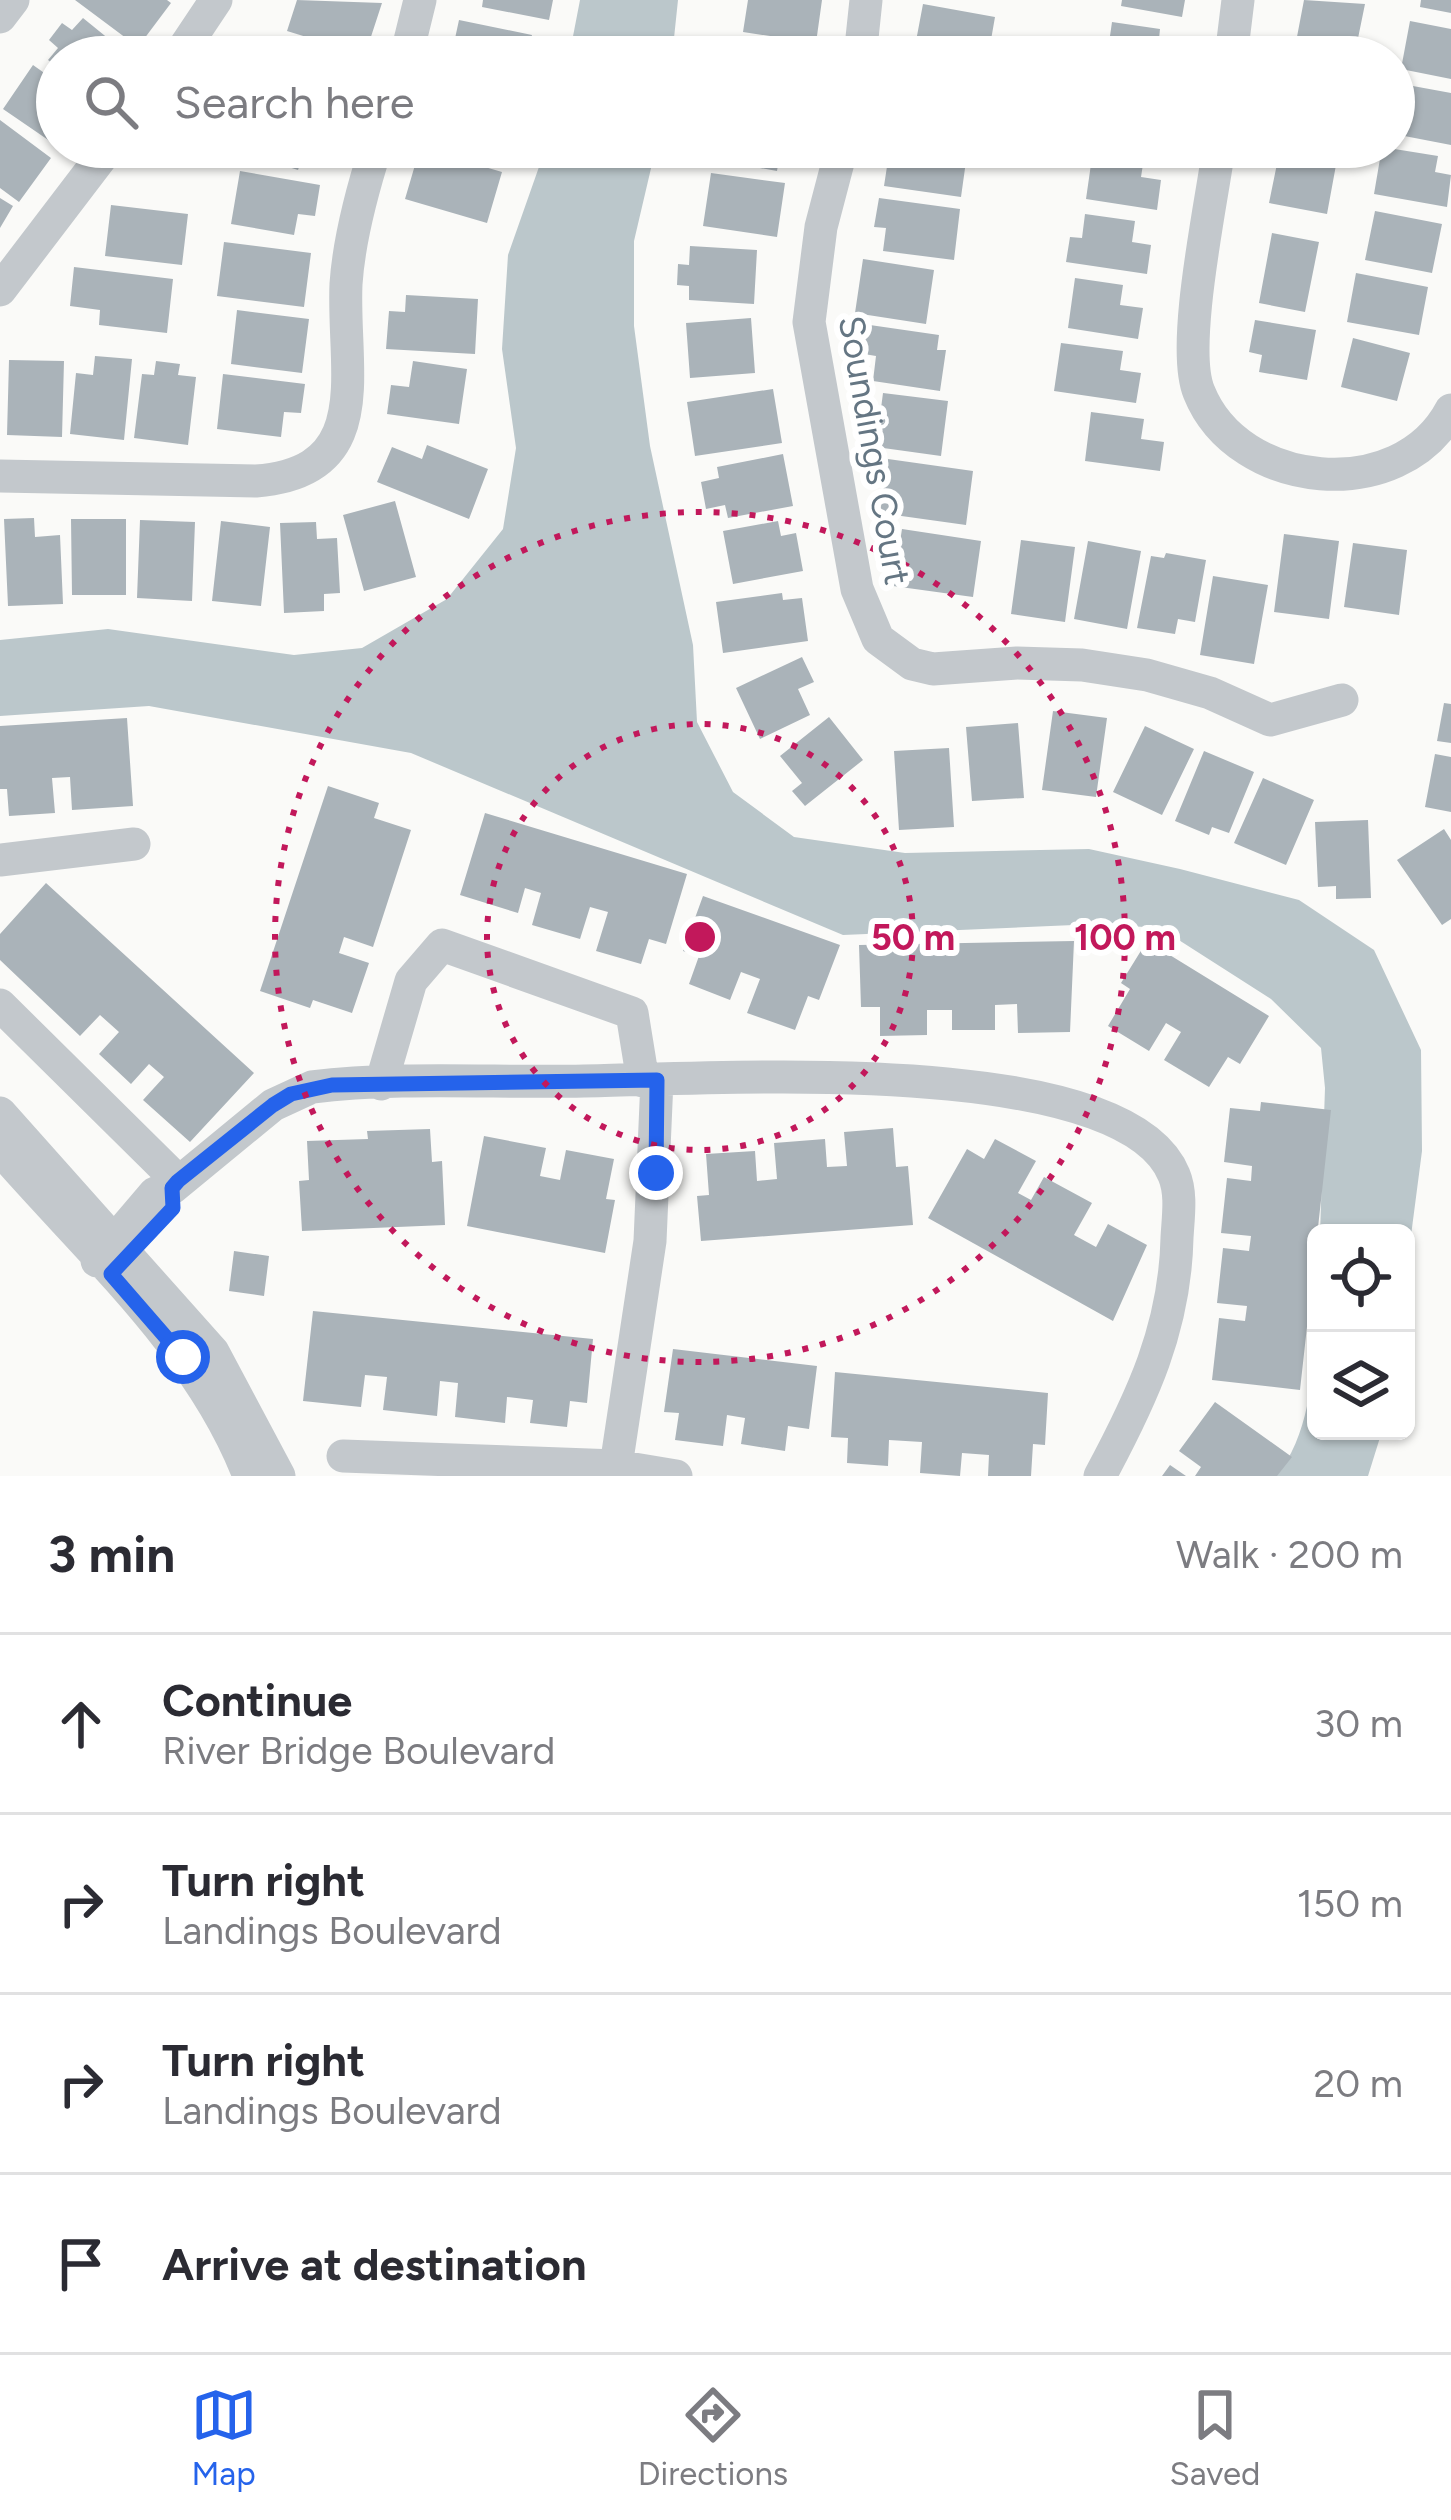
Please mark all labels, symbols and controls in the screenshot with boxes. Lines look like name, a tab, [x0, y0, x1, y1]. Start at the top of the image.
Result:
search box	[36, 36, 1415, 168]
icon: search	[78, 69, 144, 135]
text: Search here	[174, 75, 414, 129]
street label: Soundings Court	[830, 312, 919, 588]
centre of rings	[679, 916, 721, 958]
text: 50 m	[871, 916, 955, 959]
text: 100 m	[1074, 916, 1176, 959]
route end	[629, 1146, 683, 1200]
map controls	[1307, 1224, 1415, 1440]
button: locate	[1307, 1224, 1415, 1332]
route start	[156, 1330, 210, 1384]
button: layers	[1307, 1332, 1415, 1440]
text: 3 min	[48, 1524, 175, 1585]
text: Walk · 200 m	[1176, 1531, 1403, 1578]
text: Continue	[162, 1673, 352, 1727]
icon: ahead	[48, 1691, 114, 1757]
text: 30 m	[1314, 1700, 1403, 1747]
text: River Bridge Boulevard	[162, 1727, 555, 1774]
text: Turn right	[162, 1853, 365, 1907]
icon: right	[48, 1871, 114, 1937]
text: 150 m	[1297, 1880, 1403, 1927]
text: Landings Boulevard	[162, 1907, 502, 1954]
text: Turn right	[162, 2033, 365, 2087]
icon: right	[48, 2051, 114, 2117]
text: 20 m	[1313, 2060, 1403, 2107]
text: Landings Boulevard	[162, 2087, 502, 2134]
icon: arrive	[48, 2231, 114, 2297]
text: Arrive at destination	[162, 2237, 586, 2291]
tab: Map	[191, 2382, 257, 2493]
tab: Directions	[638, 2382, 788, 2493]
tab: Saved	[1169, 2382, 1260, 2493]

